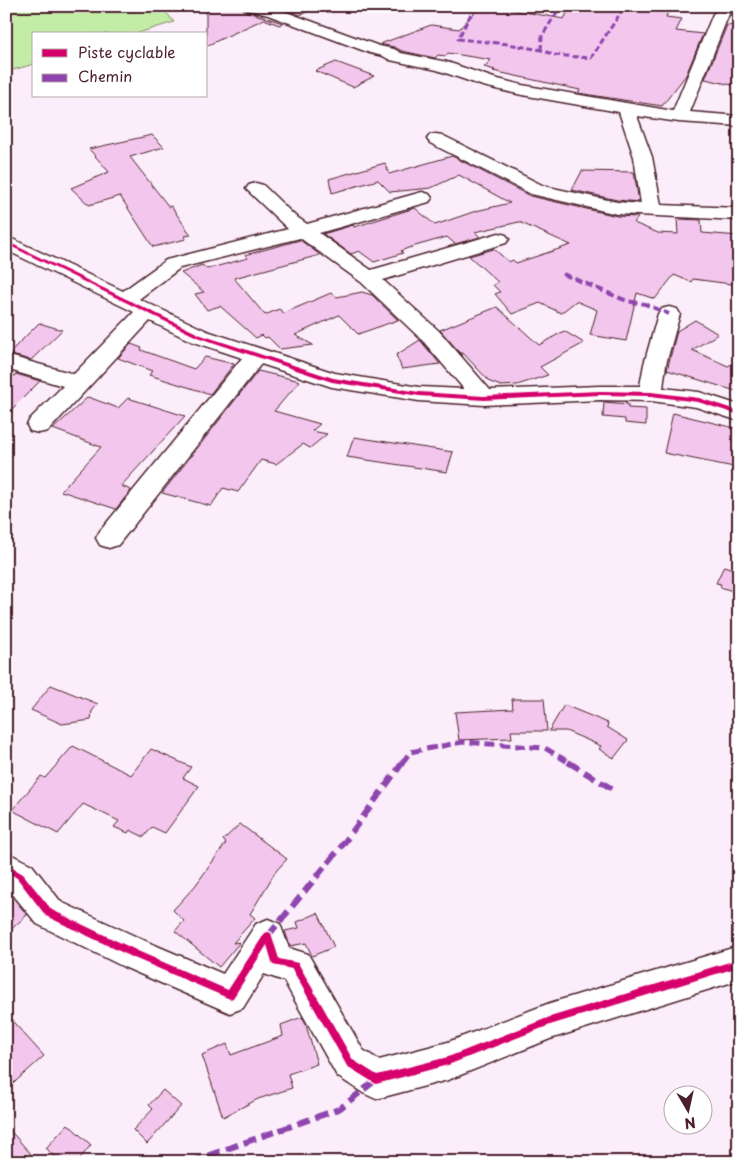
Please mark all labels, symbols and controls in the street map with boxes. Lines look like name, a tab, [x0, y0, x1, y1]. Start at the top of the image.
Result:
legend	[32, 32, 208, 98]
text: Piste cyclable	[78, 40, 175, 63]
text: Chemin	[78, 64, 132, 87]
north arrow	[662, 1086, 712, 1136]
text: N	[683, 1112, 697, 1135]

